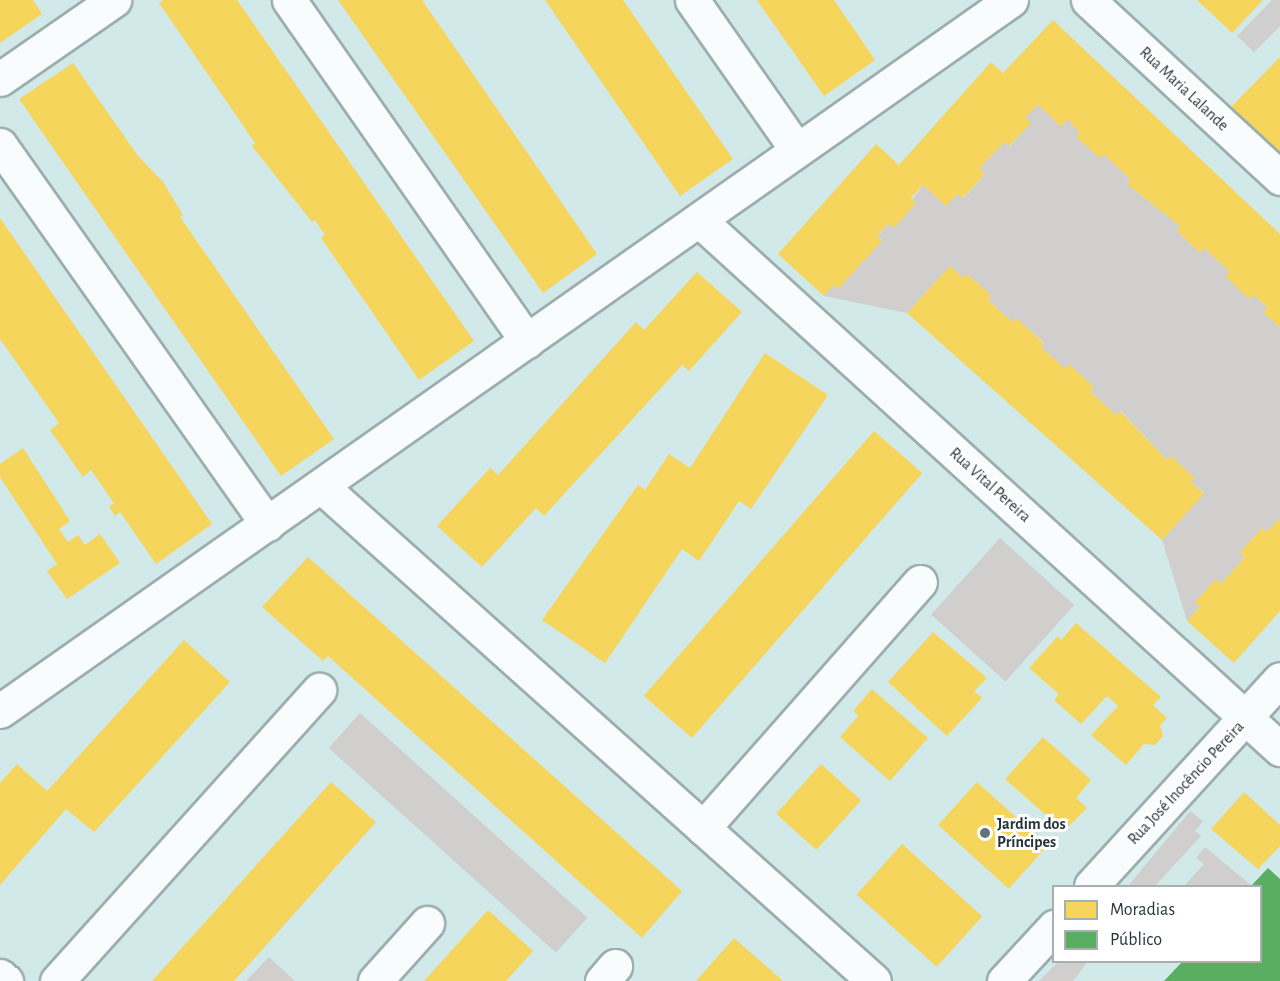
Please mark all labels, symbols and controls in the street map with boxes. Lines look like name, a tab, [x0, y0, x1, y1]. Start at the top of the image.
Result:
street label: Rua Maria Lalande	[1136, 43, 1232, 135]
street label: Rua Vital Pereira	[945, 444, 1035, 526]
street label: Rua José Inocêncio Pereira	[1124, 717, 1248, 849]
place label: Jardim dos Príncipes	[997, 814, 1066, 852]
marker: Jardim dos Príncipes	[978, 826, 992, 840]
legend	[1052, 885, 1262, 963]
text: Moradias	[1110, 901, 1175, 919]
text: Público	[1110, 931, 1162, 949]

